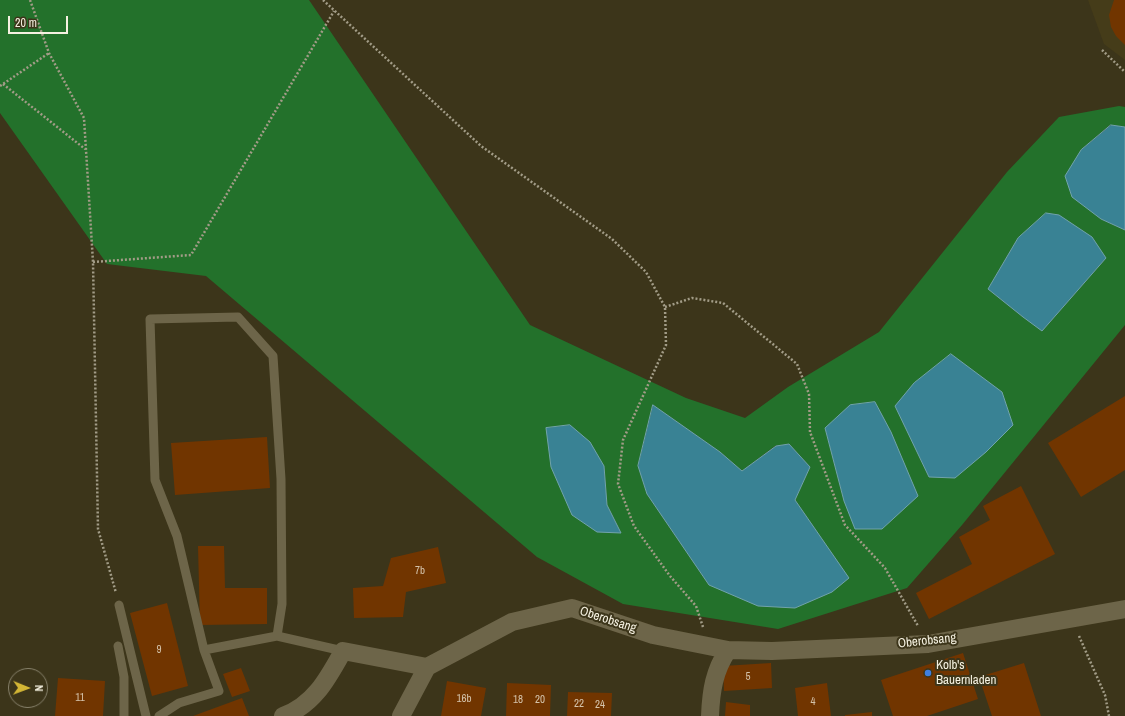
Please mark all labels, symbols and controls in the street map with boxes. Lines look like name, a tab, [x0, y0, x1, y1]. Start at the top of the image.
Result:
scale bar	[10, 8, 70, 34]
text: 20 m	[15, 15, 37, 31]
house number: 7b	[415, 564, 425, 578]
street label: Oberobsang	[578, 604, 638, 636]
street label: Oberobsang	[897, 630, 957, 652]
house number: 9	[156, 643, 162, 657]
place label: Kolb's Bauernladen	[936, 658, 996, 689]
north arrow	[8, 668, 48, 708]
marker: Kolb's Bauernladen	[923, 668, 933, 678]
house number: 5	[745, 670, 751, 684]
text: N	[32, 685, 46, 692]
house number: 11	[75, 691, 85, 705]
house number: 16b	[456, 692, 472, 706]
house number: 18	[513, 693, 523, 707]
house number: 20	[535, 693, 545, 707]
house number: 4	[810, 695, 816, 709]
house number: 22	[574, 697, 584, 711]
house number: 24	[595, 698, 605, 712]

